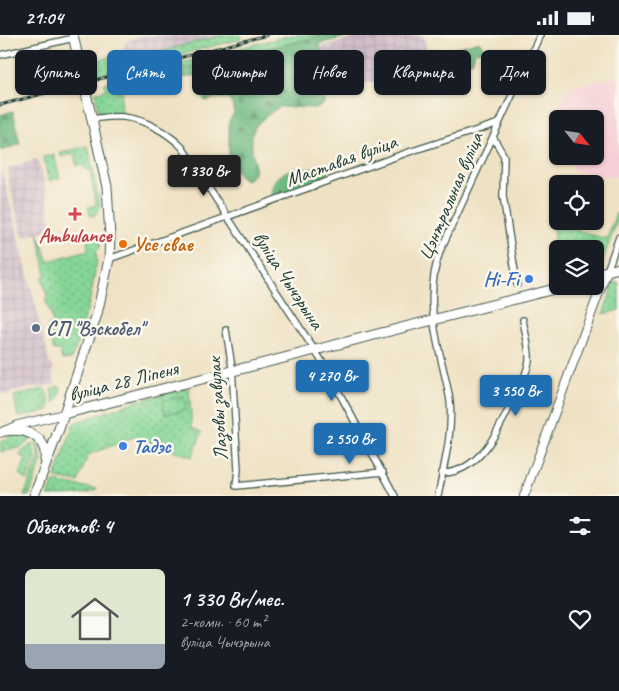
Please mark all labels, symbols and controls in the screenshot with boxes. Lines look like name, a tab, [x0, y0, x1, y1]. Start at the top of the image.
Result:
text: 21:04	[25, 6, 63, 30]
chip: Купить	[15, 50, 97, 95]
chip: Снять	[107, 50, 182, 95]
chip: Фильтры	[192, 50, 284, 95]
chip: Новое	[294, 50, 364, 95]
chip: Квартира	[374, 50, 471, 95]
chip: Дом	[481, 50, 546, 95]
north arrow	[549, 110, 604, 165]
map controls	[549, 110, 604, 295]
street label: Цэнтральная вуліца	[412, 127, 489, 264]
street label: Маставая вуліца	[282, 128, 401, 192]
pin: 1 330 Br	[152, 155, 256, 197]
text: 1 330 Br	[179, 161, 229, 181]
button: locate	[549, 175, 604, 230]
marker: Ambulance	[68, 207, 82, 221]
place label: Ambulance	[39, 223, 113, 248]
street label: вуліца Чычэрына	[248, 226, 330, 335]
place label: Усе свае	[133, 232, 194, 257]
marker: Усе свае	[117, 238, 129, 250]
button: layers	[549, 240, 604, 295]
place label: Hi-Fi	[483, 267, 522, 292]
marker: Hi-Fi	[523, 273, 535, 285]
place label: СП "Вэскобел"	[46, 316, 148, 341]
marker: СП "Вэскобел"	[30, 322, 42, 334]
street label: вуліца 28 Ліпеня	[66, 355, 182, 407]
street label: Лазовы завулак	[201, 355, 235, 461]
pin: 4 270 Br	[280, 359, 384, 402]
text: 4 270 Br	[307, 366, 357, 386]
pin: 3 550 Br	[464, 375, 568, 417]
text: 3 550 Br	[491, 381, 541, 401]
pin: 2 550 Br	[298, 423, 402, 465]
text: 2 550 Br	[325, 429, 375, 449]
place label: Тадэс	[133, 434, 173, 459]
marker: Тадэс	[117, 440, 129, 452]
icon: filters	[566, 512, 594, 540]
text: Объектов: 4	[25, 513, 113, 539]
text: 1 330 Br/мес.	[180, 586, 284, 612]
icon: home	[65, 589, 125, 649]
icon: heart	[566, 605, 594, 633]
text: 2-комн. · 60 m²	[180, 612, 266, 632]
text: вуліца Чычэрына	[180, 632, 270, 652]

